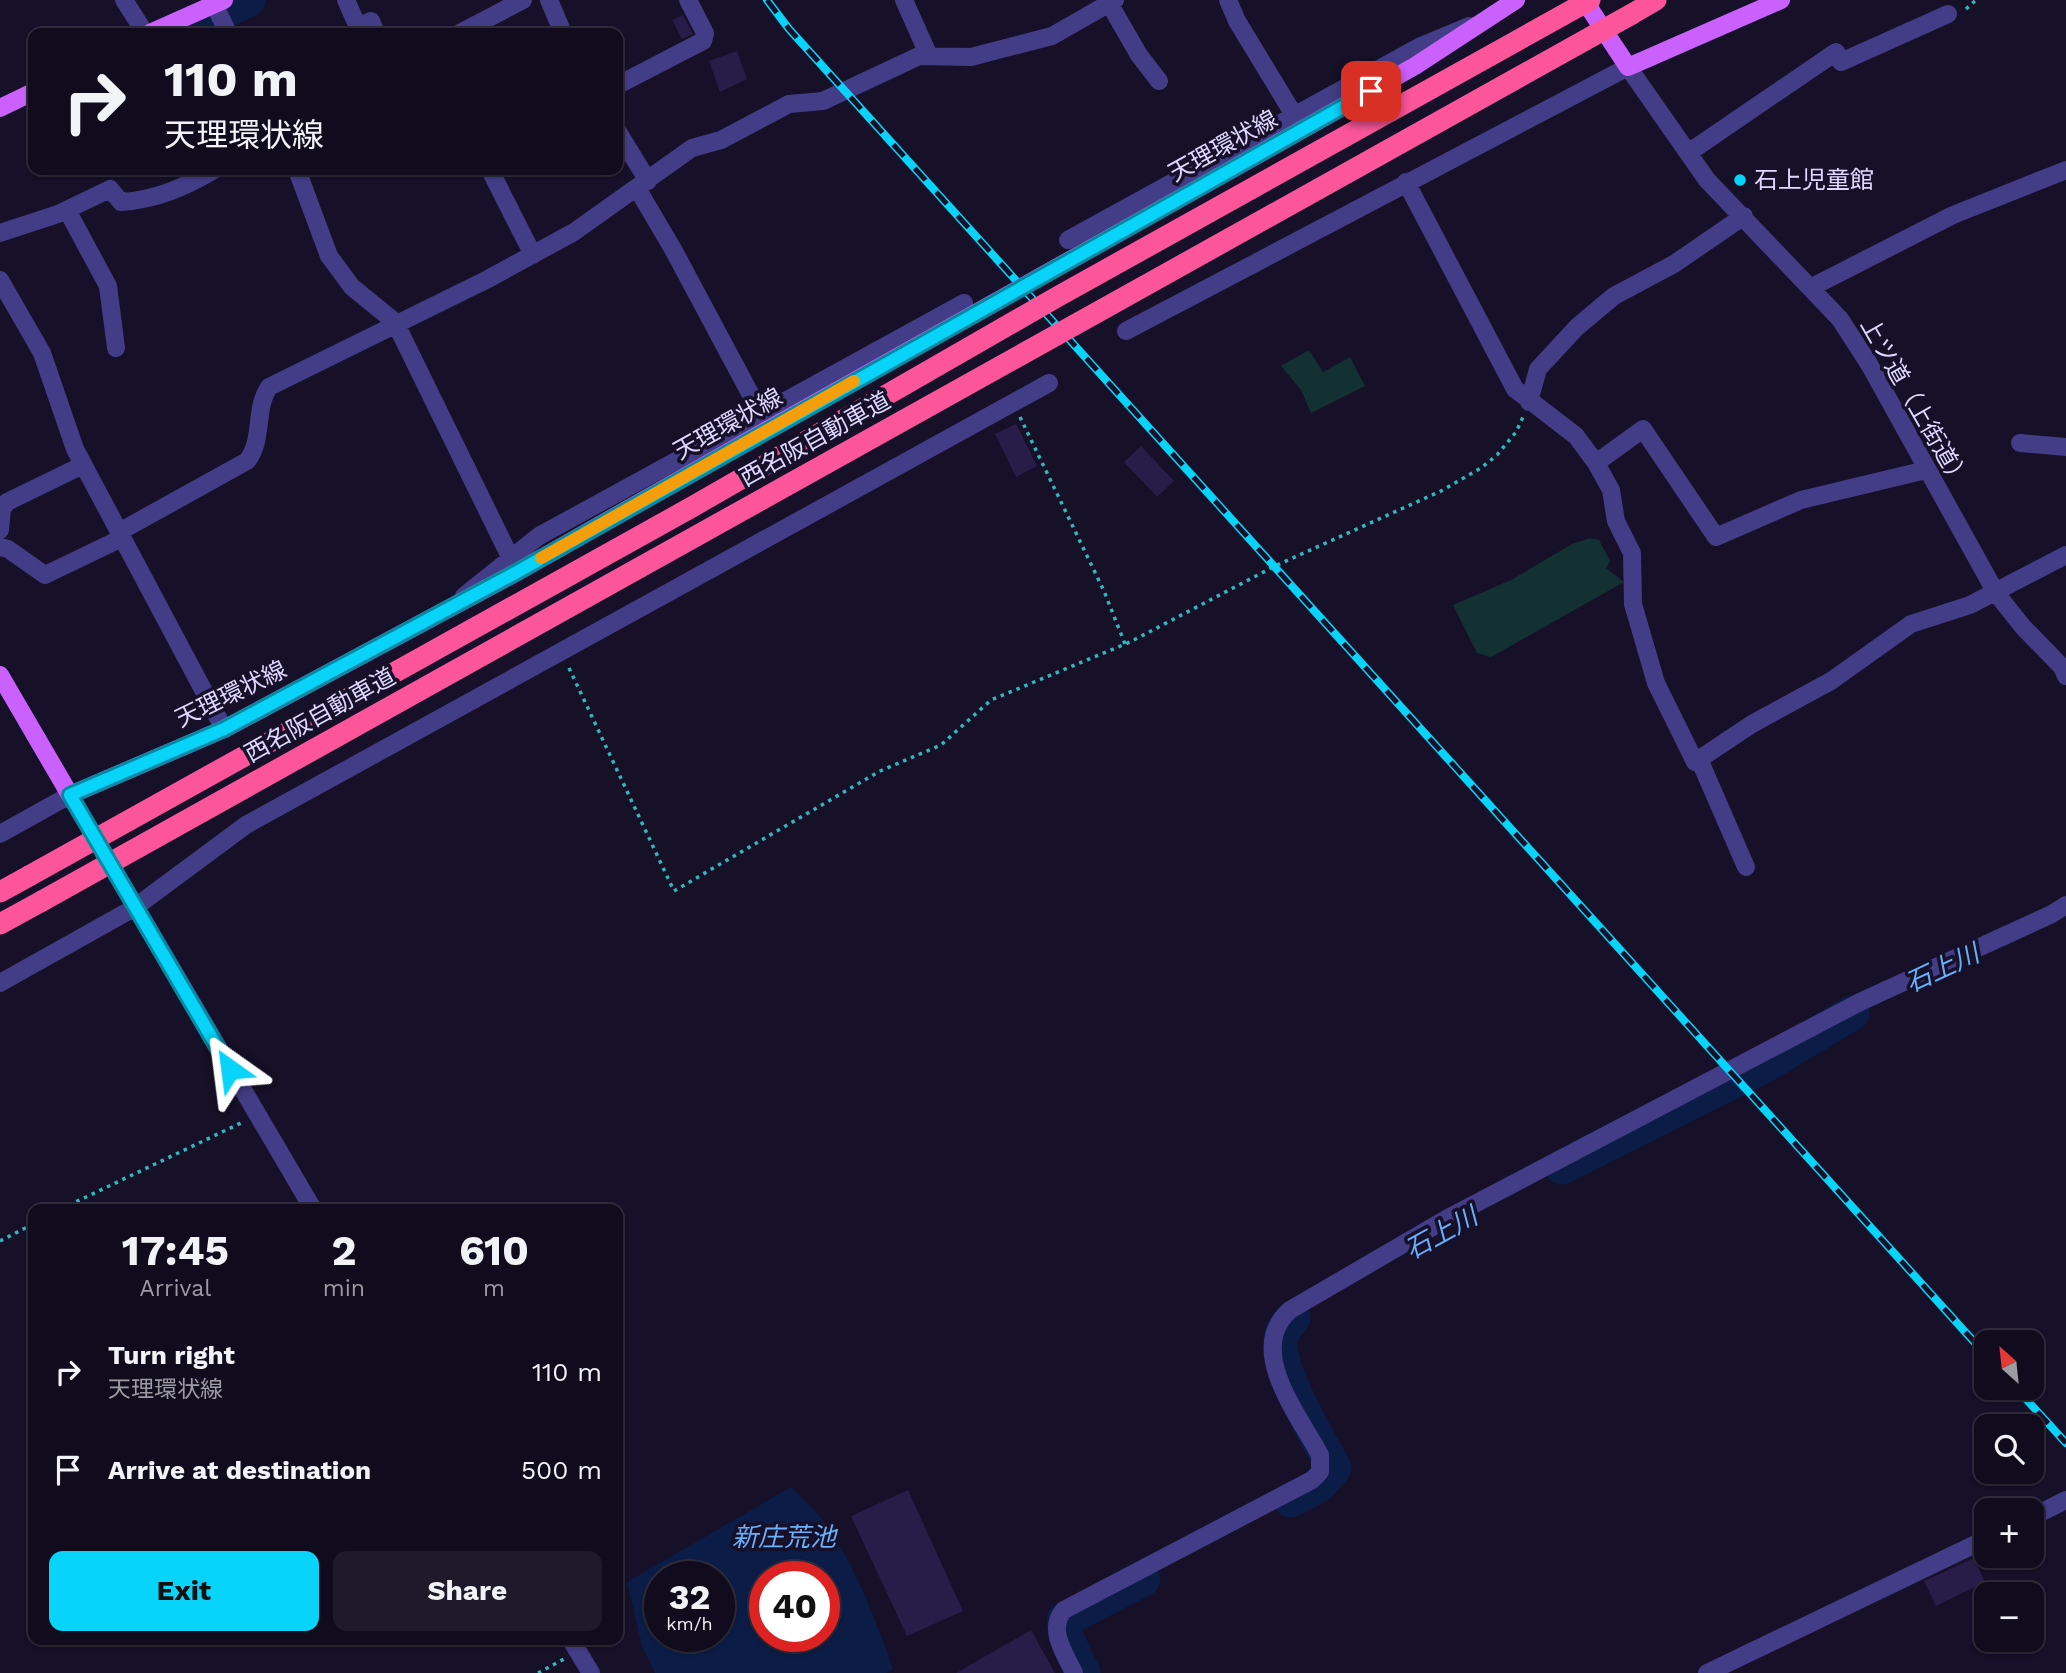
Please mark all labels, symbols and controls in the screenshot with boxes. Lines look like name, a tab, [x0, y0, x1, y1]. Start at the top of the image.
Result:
text: 110 m	[164, 50, 298, 108]
icon: right	[49, 56, 140, 147]
pin	[1341, 61, 1401, 121]
icon: arrive	[1352, 72, 1390, 110]
street label: 天理環状線	[1164, 105, 1282, 187]
text: 天理環状線	[164, 116, 324, 154]
place label: 石上児童館	[1754, 166, 1874, 194]
marker: 石上児童館	[1732, 172, 1748, 188]
street label: 上ツ道（上街道）	[1855, 313, 1975, 493]
street label: 天理環状線	[669, 383, 787, 465]
street label: 西名阪自動車道	[735, 386, 895, 492]
street label: 天理環状線	[171, 655, 291, 733]
street label: 西名阪自動車道	[240, 662, 400, 768]
water label: 石上川	[1900, 937, 1986, 998]
position arrow	[193, 1032, 267, 1106]
water label: 石上川	[1400, 1200, 1485, 1265]
text: 17:45	[122, 1226, 229, 1275]
text: 2	[331, 1226, 356, 1275]
text: 610	[459, 1226, 529, 1275]
text: Arrival	[140, 1275, 211, 1302]
text: min	[323, 1275, 365, 1302]
text: m	[483, 1275, 505, 1302]
north arrow	[1974, 1330, 2044, 1400]
map controls	[1974, 1330, 2044, 1652]
text: Turn right	[108, 1340, 235, 1370]
icon: right	[49, 1353, 87, 1391]
text: 110 m	[532, 1357, 602, 1387]
text: 天理環状線	[108, 1376, 223, 1403]
button: search	[1974, 1414, 2044, 1484]
icon: arrive	[49, 1451, 87, 1489]
text: Arrive at destination	[108, 1455, 371, 1485]
text: 500 m	[521, 1455, 602, 1485]
button: +	[1974, 1498, 2044, 1568]
water label: 新庄荒池	[732, 1522, 839, 1552]
button: Exit	[49, 1551, 319, 1631]
button: Share	[333, 1551, 602, 1631]
speed limit sign: 40	[749, 1561, 840, 1652]
text: 32	[669, 1576, 710, 1618]
button: −	[1974, 1582, 2044, 1652]
text: km/h	[666, 1613, 713, 1634]

